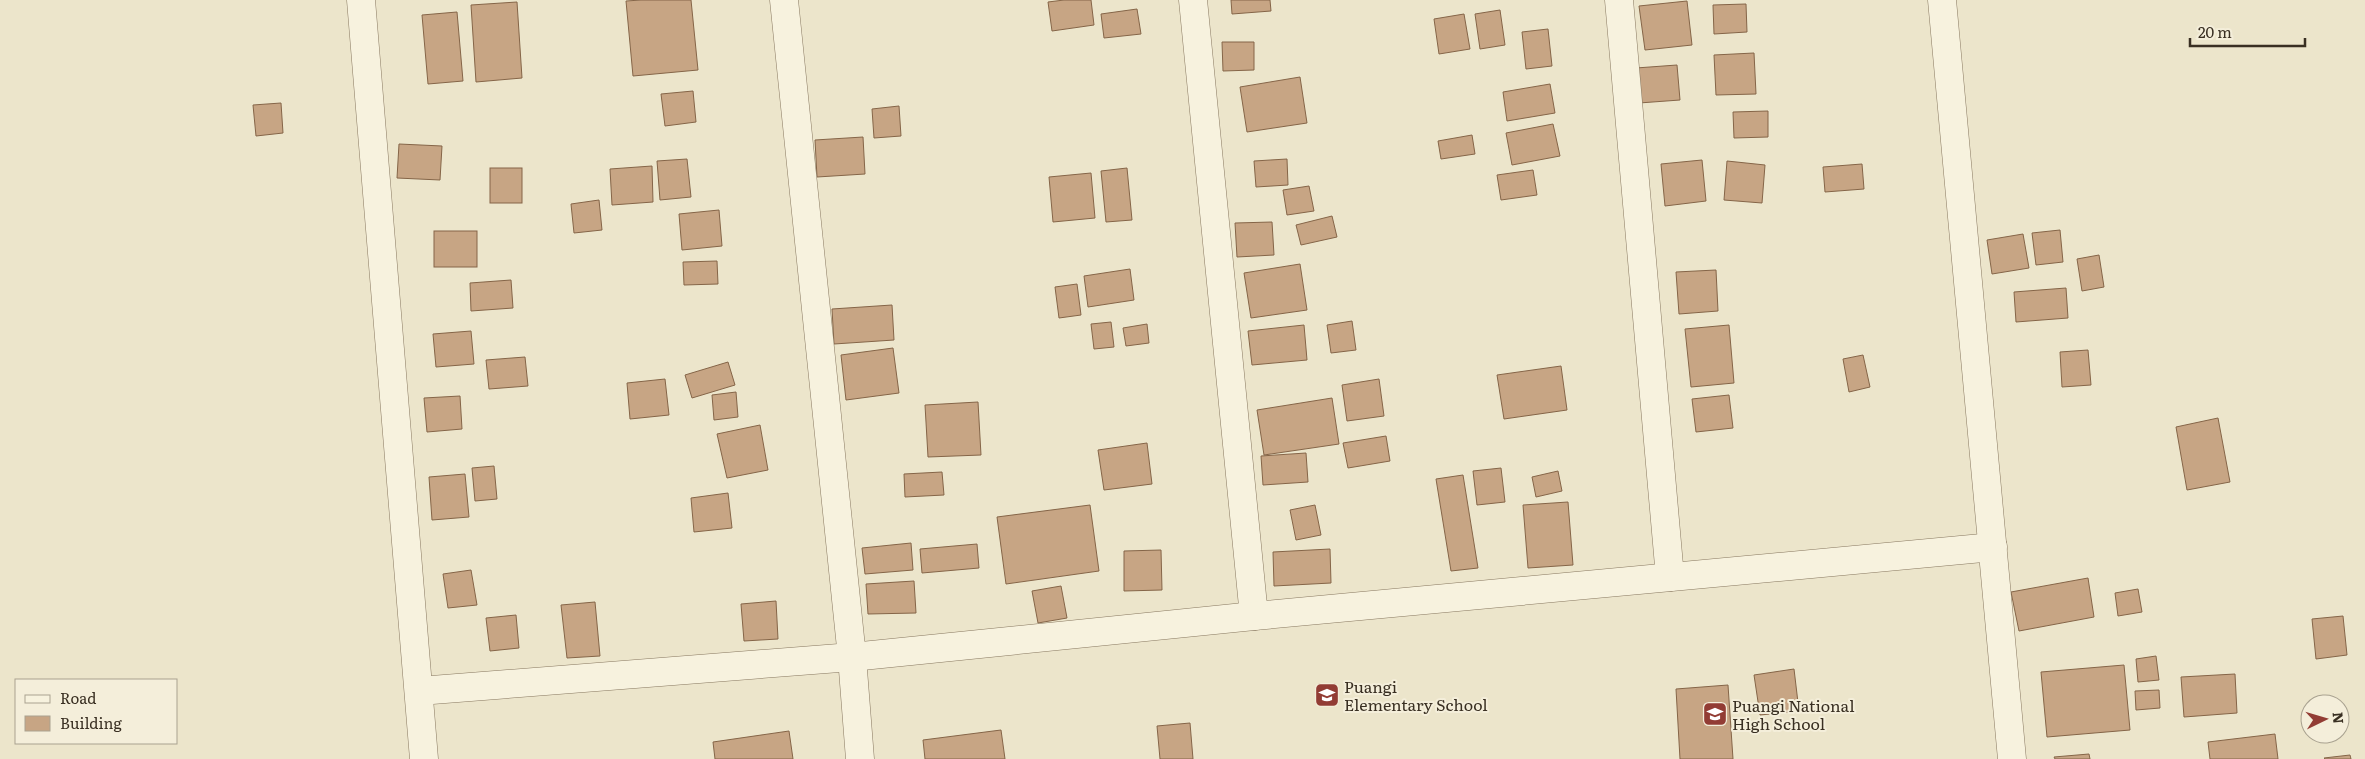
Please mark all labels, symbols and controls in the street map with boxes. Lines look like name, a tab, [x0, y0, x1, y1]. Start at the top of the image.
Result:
scale bar	[2190, 15, 2305, 47]
text: 20 m	[2198, 20, 2232, 43]
place label: Puangi Elementary School	[1344, 674, 1488, 716]
legend	[15, 679, 178, 744]
school or university icon: Puangi Elementary School	[1314, 682, 1340, 708]
text: Road	[60, 686, 96, 709]
place label: Puangi National High School	[1732, 693, 1855, 735]
north arrow	[2300, 694, 2350, 744]
school or university icon: Puangi National High School	[1702, 701, 1728, 727]
text: Building	[60, 711, 122, 734]
text: N	[2328, 711, 2349, 725]

